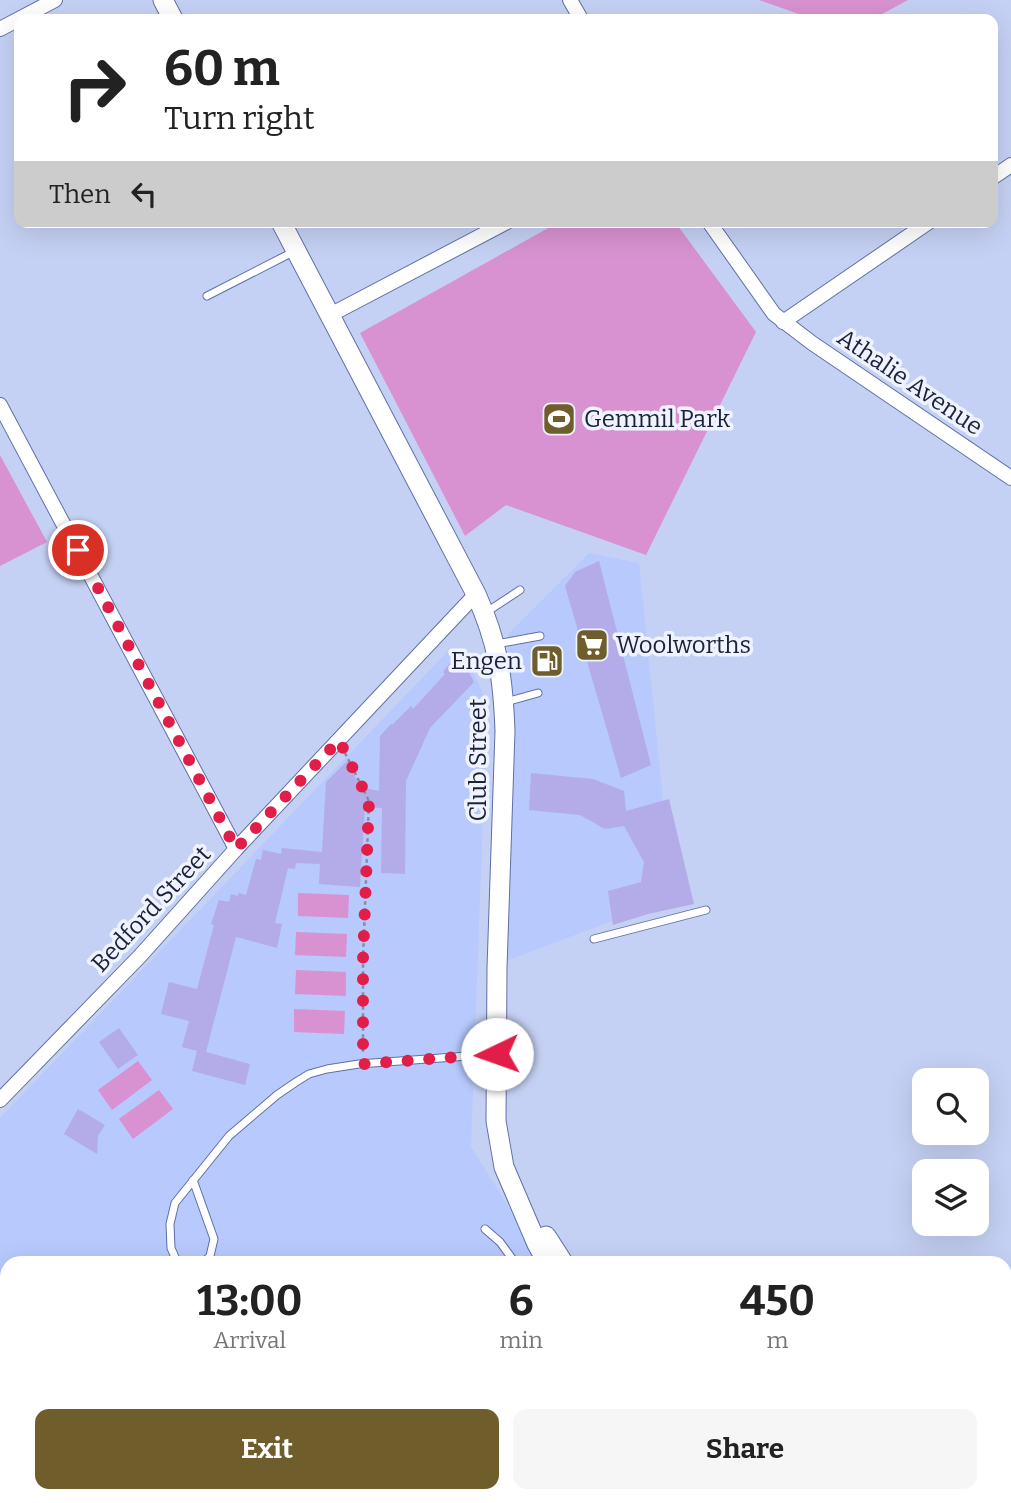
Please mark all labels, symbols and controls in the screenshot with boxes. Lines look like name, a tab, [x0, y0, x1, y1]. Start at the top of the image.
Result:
text: 60 m	[164, 39, 280, 98]
icon: right	[49, 42, 140, 133]
text: Turn right	[164, 99, 315, 137]
icon: left	[125, 175, 163, 213]
text: Then	[49, 179, 111, 210]
street label: Athalie Avenue	[832, 323, 988, 441]
sports icon: Gemmil Park	[540, 400, 578, 438]
place label: Gemmil Park	[584, 405, 730, 433]
pin	[48, 520, 108, 580]
icon: arrive	[59, 531, 97, 569]
supermarket icon: Woolworths	[573, 626, 611, 664]
place label: Woolworths	[616, 631, 751, 659]
fuel station icon: Engen	[528, 642, 566, 680]
place label: Engen	[451, 647, 522, 675]
street label: Club Street	[464, 698, 492, 822]
street label: Bedford Street	[86, 840, 216, 978]
position arrow	[460, 1017, 534, 1091]
map controls	[912, 1068, 989, 1236]
button: search	[912, 1068, 989, 1145]
button: layers	[912, 1159, 989, 1236]
text: 13:00	[197, 1276, 302, 1326]
text: 6	[509, 1276, 534, 1326]
text: 450	[740, 1276, 815, 1326]
text: Arrival	[213, 1326, 286, 1354]
text: min	[499, 1326, 543, 1354]
text: m	[766, 1326, 788, 1354]
button: Exit	[35, 1409, 499, 1489]
button: Share	[513, 1409, 977, 1489]

